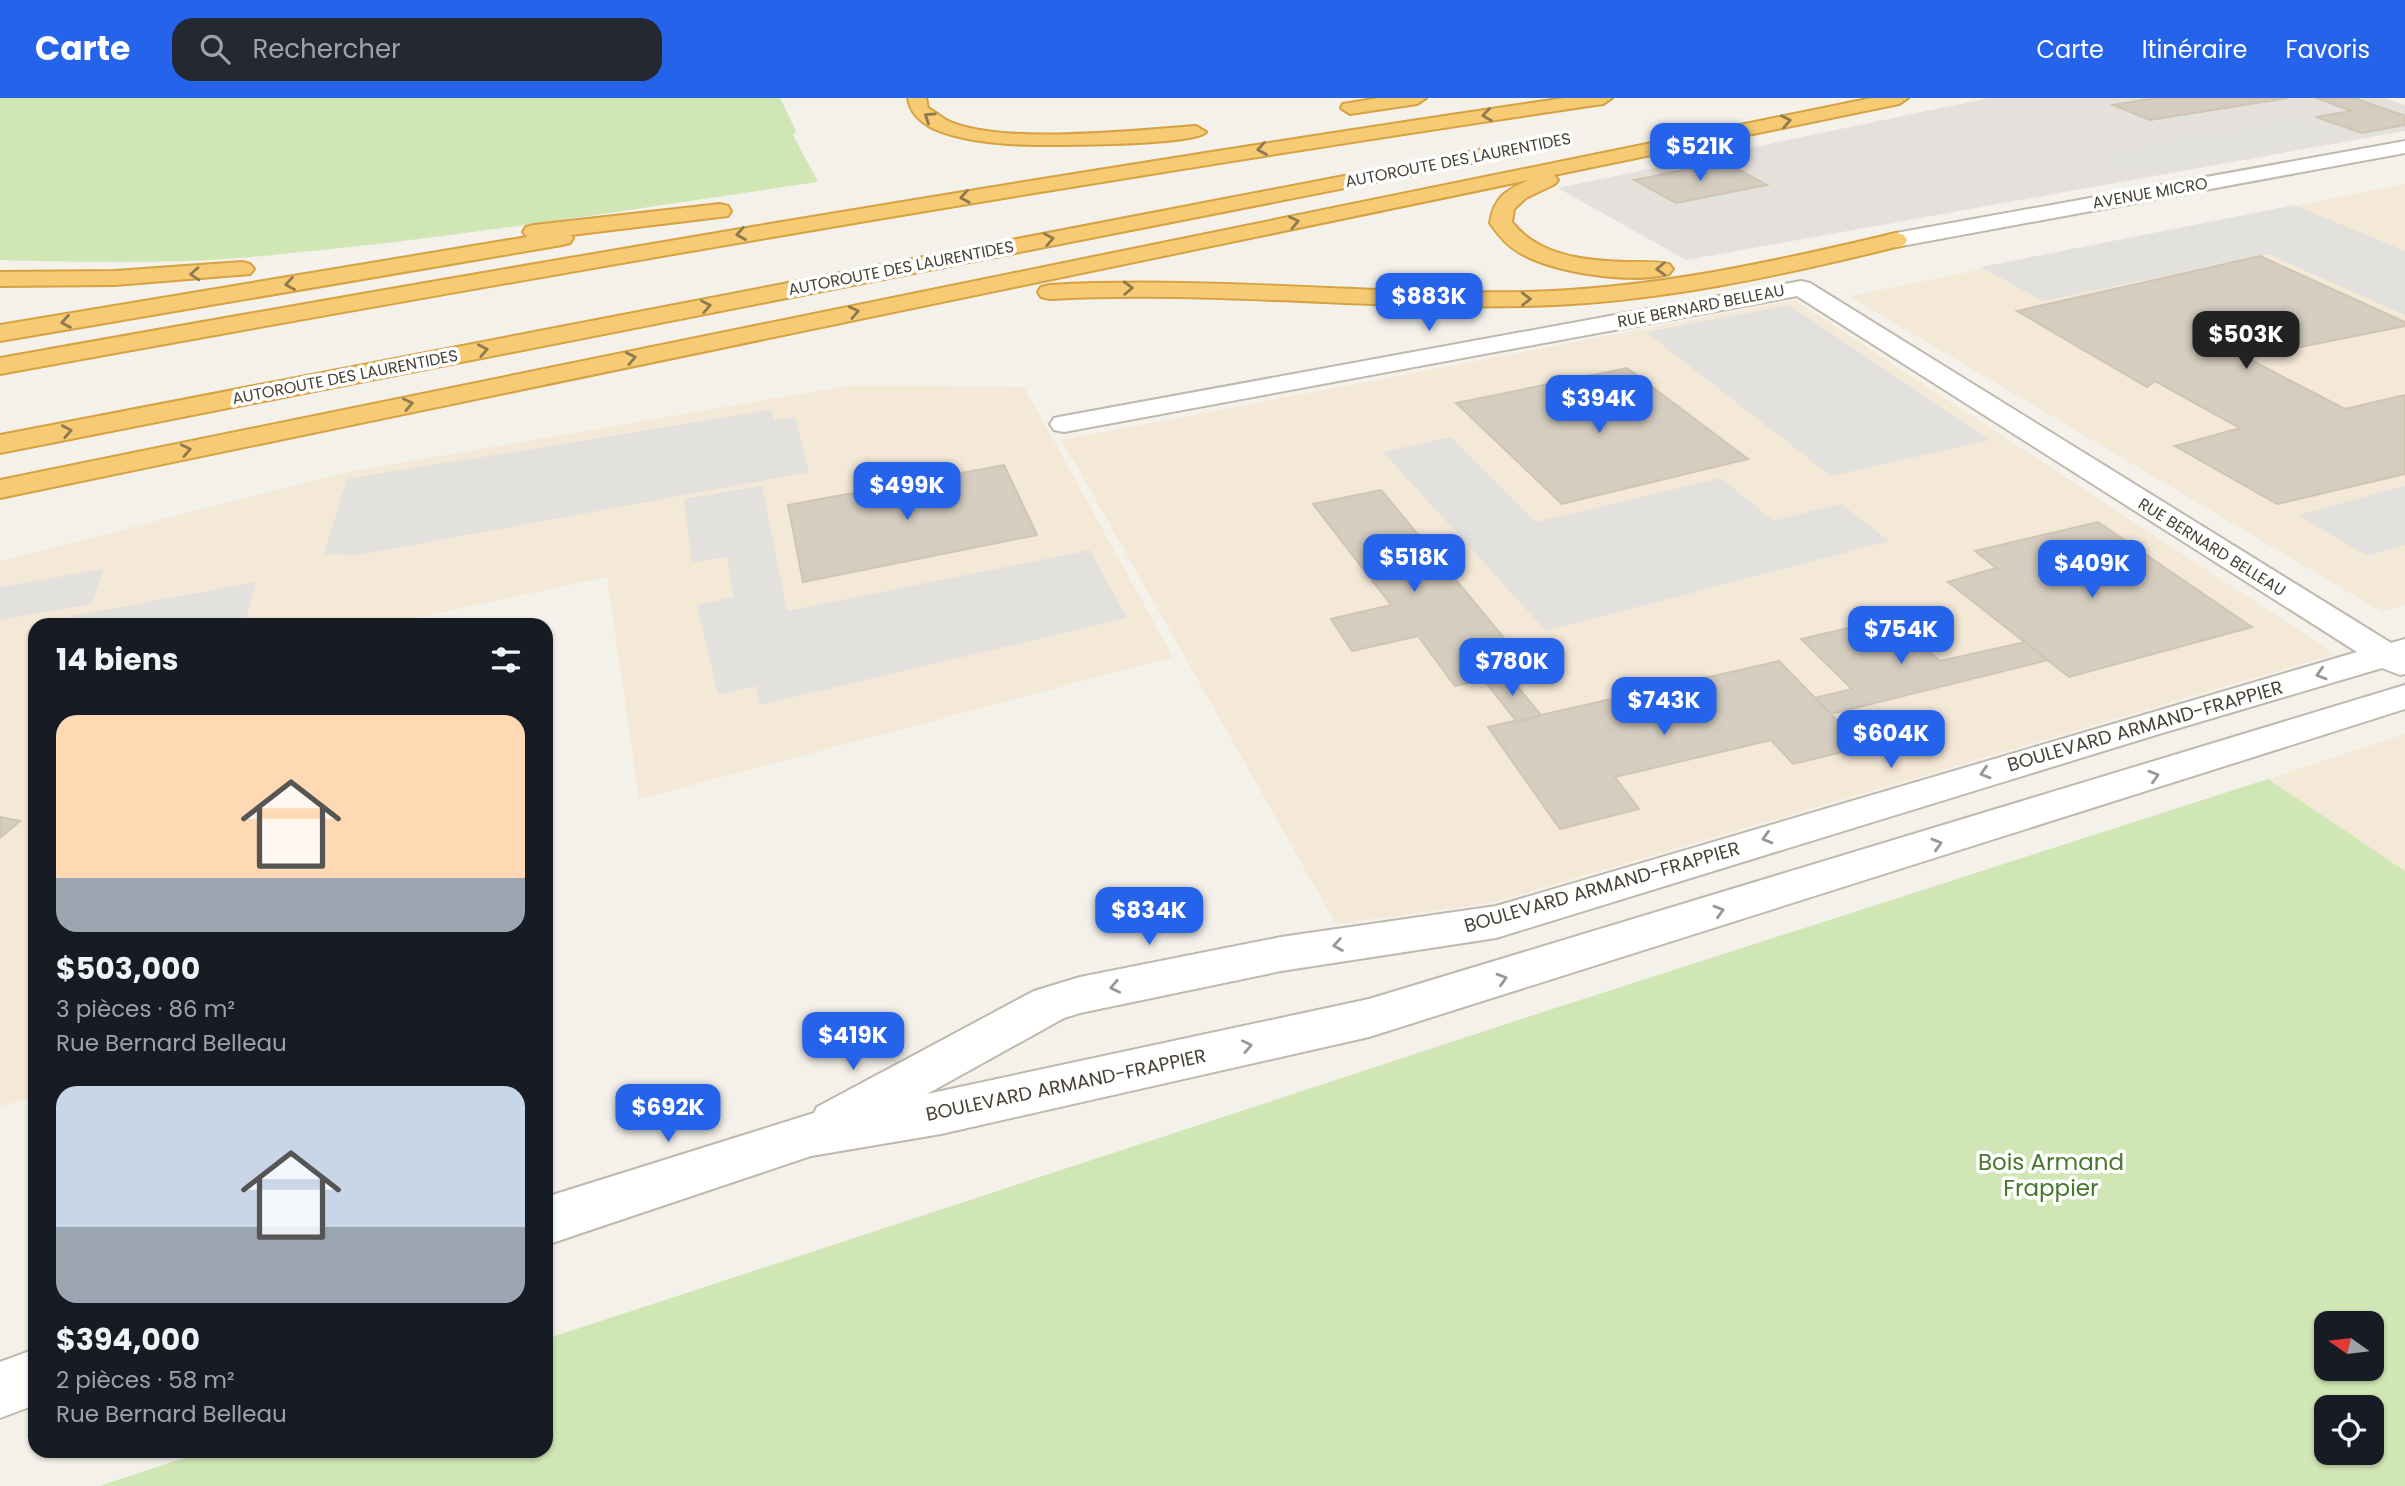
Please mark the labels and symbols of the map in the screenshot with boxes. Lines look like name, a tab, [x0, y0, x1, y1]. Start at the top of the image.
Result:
one-way arrow	[1481, 107, 1493, 122]
one-way arrow	[924, 113, 937, 125]
one-way arrow	[1780, 114, 1792, 129]
pin: $521K	[1651, 123, 1749, 183]
street label: AUTOROUTE DES LAURENTIDES	[1343, 127, 1573, 193]
one-way arrow	[1256, 141, 1268, 156]
street label: AVENUE MICRO	[2091, 172, 2209, 214]
one-way arrow	[959, 189, 971, 204]
one-way arrow	[1288, 215, 1300, 230]
one-way arrow	[735, 226, 747, 241]
one-way arrow	[1043, 233, 1055, 248]
street label: AUTOROUTE DES LAURENTIDES	[786, 235, 1016, 301]
one-way arrow	[1655, 262, 1666, 277]
one-way arrow	[190, 266, 201, 281]
pin: $883K	[1380, 274, 1478, 333]
one-way arrow	[284, 276, 296, 291]
street label: RUE BERNARD BELLEAU	[1615, 279, 1787, 333]
one-way arrow	[1122, 280, 1133, 295]
one-way arrow	[1521, 291, 1532, 307]
one-way arrow	[700, 300, 712, 315]
one-way arrow	[848, 305, 860, 320]
pin: $503K	[2197, 312, 2295, 371]
one-way arrow	[60, 314, 72, 329]
one-way arrow	[477, 343, 489, 358]
street label: AUTOROUTE DES LAURENTIDES	[230, 344, 460, 410]
one-way arrow	[625, 351, 637, 366]
pin: $394K	[1550, 376, 1648, 435]
one-way arrow	[402, 398, 414, 413]
one-way arrow	[61, 424, 73, 439]
one-way arrow	[180, 444, 192, 459]
pin: $499K	[858, 462, 956, 522]
street label: RUE BERNARD BELLEAU	[2134, 492, 2290, 602]
pin: $518K	[1365, 534, 1463, 594]
pin: $409K	[2043, 540, 2141, 600]
pin: $754K	[1852, 606, 1950, 666]
pin: $780K	[1463, 638, 1561, 698]
one-way arrow	[2315, 666, 2327, 681]
street label: BOULEVARD ARMAND-FRAPPIER	[2004, 674, 2286, 778]
pin: $743K	[1615, 678, 1713, 737]
pin: $604K	[1842, 710, 1940, 770]
one-way arrow	[1979, 764, 1991, 779]
one-way arrow	[2148, 770, 2160, 785]
one-way arrow	[1762, 830, 1774, 845]
street label: BOULEVARD ARMAND-FRAPPIER	[1461, 835, 1743, 939]
one-way arrow	[1930, 837, 1942, 852]
pin: $834K	[1100, 888, 1198, 947]
one-way arrow	[1713, 905, 1725, 920]
one-way arrow	[1332, 937, 1344, 952]
one-way arrow	[1496, 972, 1508, 987]
one-way arrow	[1109, 978, 1121, 993]
pin: $419K	[804, 1012, 902, 1072]
one-way arrow	[1241, 1039, 1253, 1054]
street label: BOULEVARD ARMAND-FRAPPIER	[923, 1042, 1209, 1128]
pin: $692K	[619, 1084, 717, 1144]
park label: Bois Armand Frappier	[1978, 1146, 2124, 1204]
north arrow	[2314, 1311, 2384, 1381]

